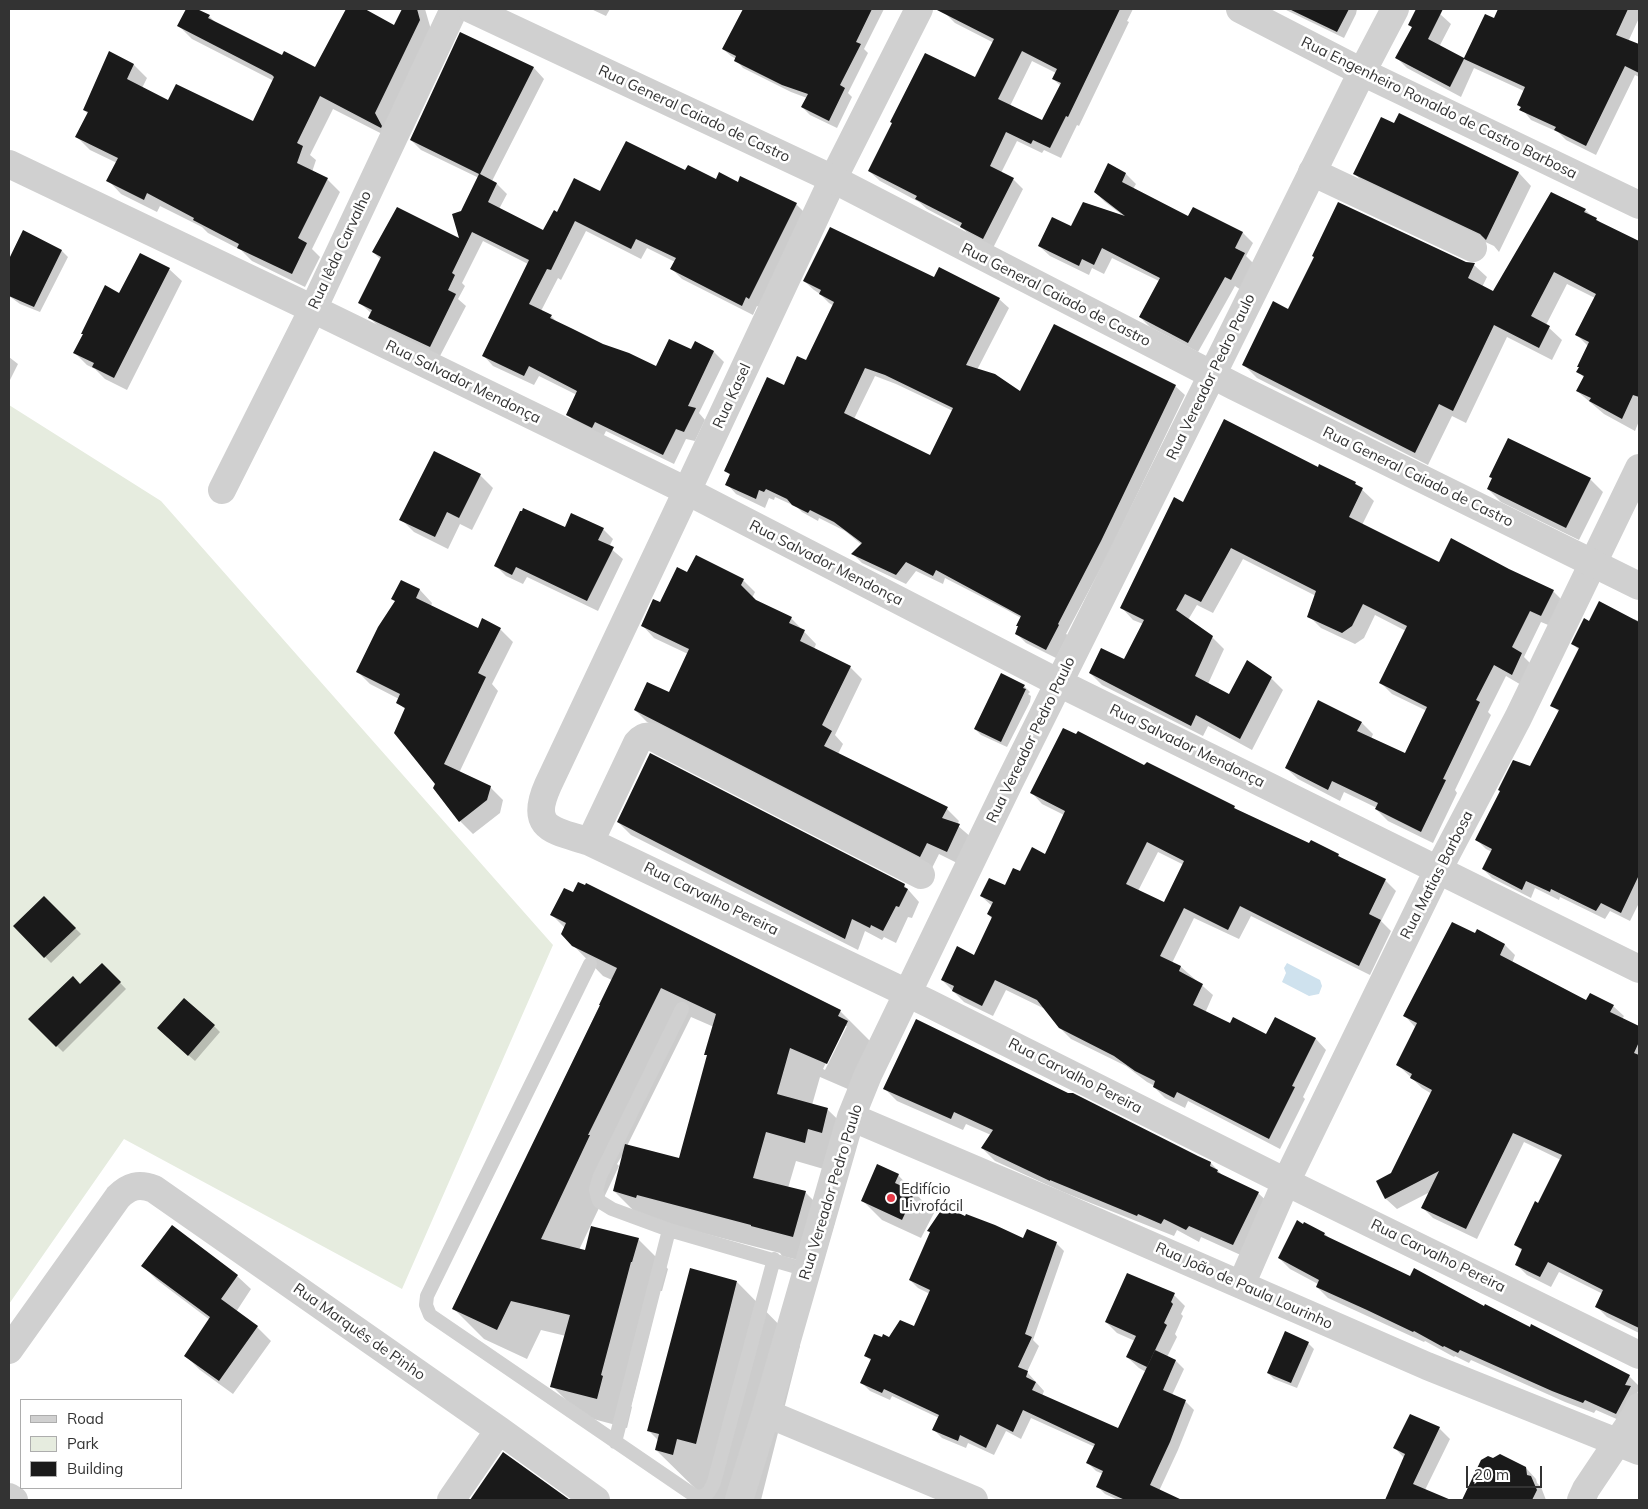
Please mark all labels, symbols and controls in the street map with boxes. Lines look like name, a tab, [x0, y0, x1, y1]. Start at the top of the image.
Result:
street label: Rua Engenheiro Ronaldo de Castro Barbosa	[1298, 33, 1580, 183]
street label: Rua General Caiado de Castro	[595, 62, 793, 166]
street label: Rua Iêda Carvalho	[305, 188, 375, 312]
street label: Rua General Caiado de Castro	[959, 239, 1153, 351]
street label: Rua Vereador Pedro Paulo	[1163, 291, 1259, 463]
street label: Rua Salvador Mendonça	[383, 337, 543, 427]
street label: Rua Kasel	[709, 361, 755, 431]
street label: Rua General Caiado de Castro	[1320, 423, 1516, 531]
street label: Rua Salvador Mendonça	[746, 516, 906, 610]
street label: Rua Vereador Pedro Paulo	[983, 654, 1079, 826]
street label: Rua Salvador Mendonça	[1107, 701, 1267, 791]
street label: Rua Matias Barbosa	[1397, 808, 1477, 942]
street label: Rua Carvalho Pereira	[641, 859, 781, 939]
street label: Rua Carvalho Pereira	[1005, 1034, 1145, 1118]
street label: Rua Vereador Pedro Paulo	[796, 1102, 866, 1282]
place label: Edifício Livrofácil	[901, 1180, 963, 1215]
marker: Edifício Livrofácil	[885, 1192, 897, 1204]
street label: Rua Carvalho Pereira	[1368, 1216, 1508, 1296]
street label: Rua João de Paula Lourinho	[1153, 1239, 1335, 1333]
street label: Rua Marquês de Pinho	[290, 1280, 428, 1384]
legend	[20, 1399, 182, 1489]
text: Road	[67, 1409, 104, 1428]
text: Park	[67, 1434, 99, 1453]
scale bar	[1468, 1456, 1544, 1488]
text: Building	[67, 1459, 123, 1478]
text: 20 m	[1474, 1465, 1509, 1484]

